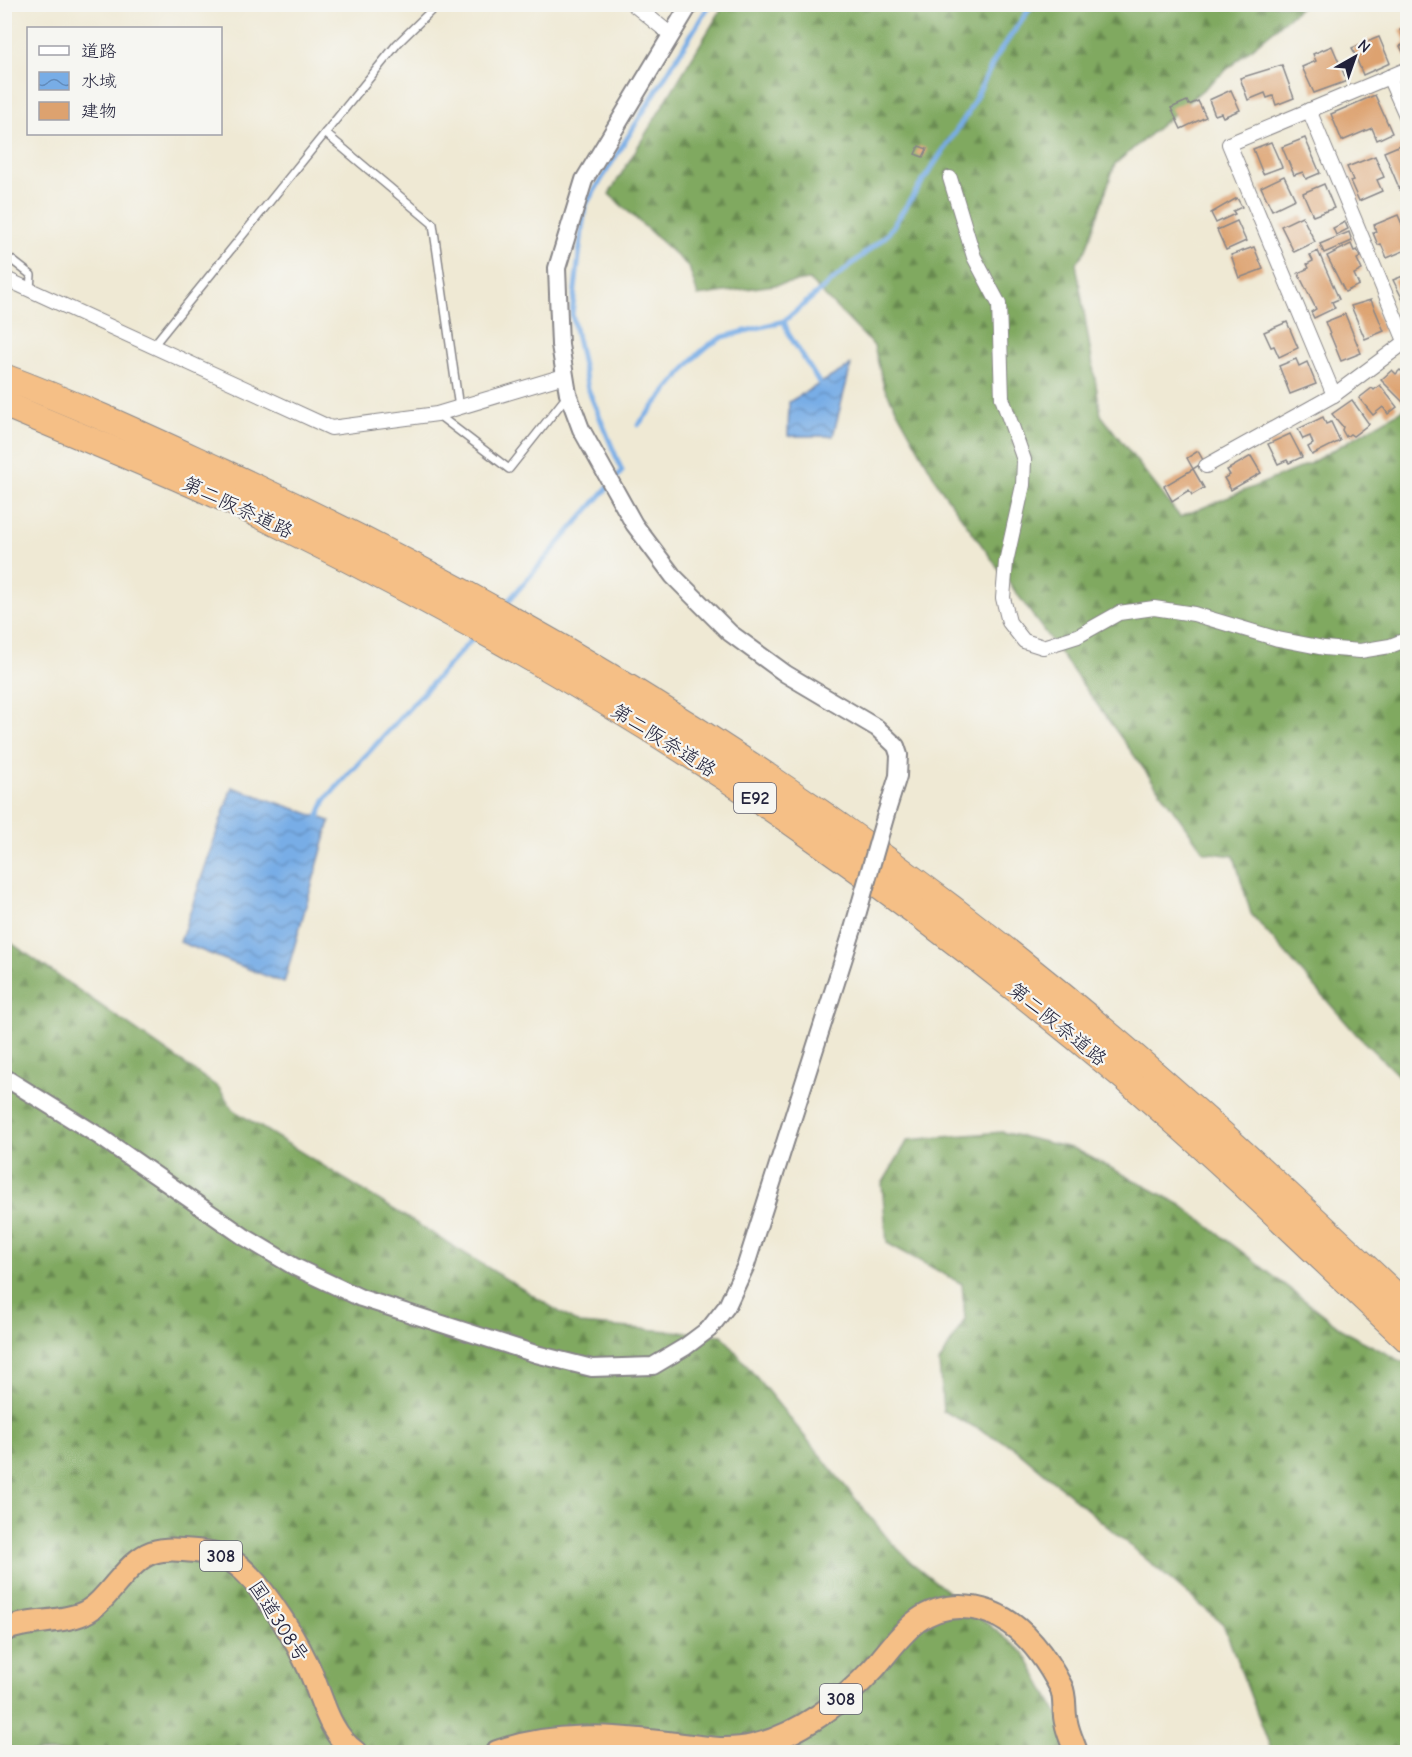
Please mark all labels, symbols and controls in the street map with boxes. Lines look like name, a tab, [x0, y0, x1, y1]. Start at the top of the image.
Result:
legend	[27, 27, 222, 135]
north arrow	[1325, 27, 1385, 87]
text: N	[1354, 36, 1374, 57]
text: 道路	[81, 41, 117, 62]
text: 水域	[81, 71, 117, 92]
text: 建物	[81, 101, 117, 122]
street label: 第二阪奈道路	[179, 472, 297, 543]
street label: 第二阪奈道路	[607, 699, 721, 782]
road number: E92	[734, 783, 776, 813]
street label: 第二阪奈道路	[1004, 978, 1112, 1071]
road number: 308	[200, 1541, 242, 1571]
street label: 国道308号	[244, 1576, 313, 1666]
road number: 308	[820, 1684, 862, 1714]

